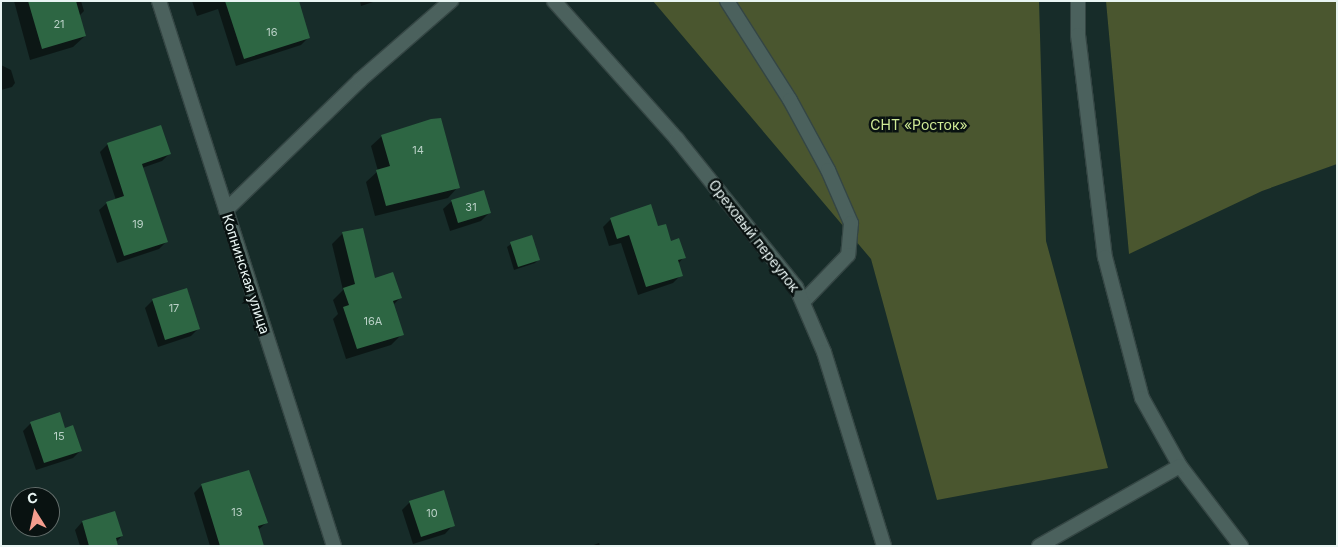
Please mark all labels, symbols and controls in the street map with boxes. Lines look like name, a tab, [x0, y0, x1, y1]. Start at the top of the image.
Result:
house number: 21	[53, 17, 65, 31]
house number: 16	[266, 25, 278, 39]
park label: СНТ «Росток»	[870, 117, 968, 133]
house number: 14	[412, 143, 424, 157]
street label: Ореховый переулок	[705, 177, 803, 295]
house number: 31	[465, 200, 477, 214]
street label: Копнинская улица	[219, 212, 273, 336]
house number: 19	[132, 217, 144, 231]
house number: 17	[169, 301, 179, 315]
house number: 16А	[364, 314, 382, 328]
house number: 15	[53, 429, 65, 443]
north arrow	[10, 487, 60, 537]
text: С	[26, 488, 39, 507]
house number: 13	[231, 505, 243, 519]
house number: 10	[426, 506, 438, 520]

